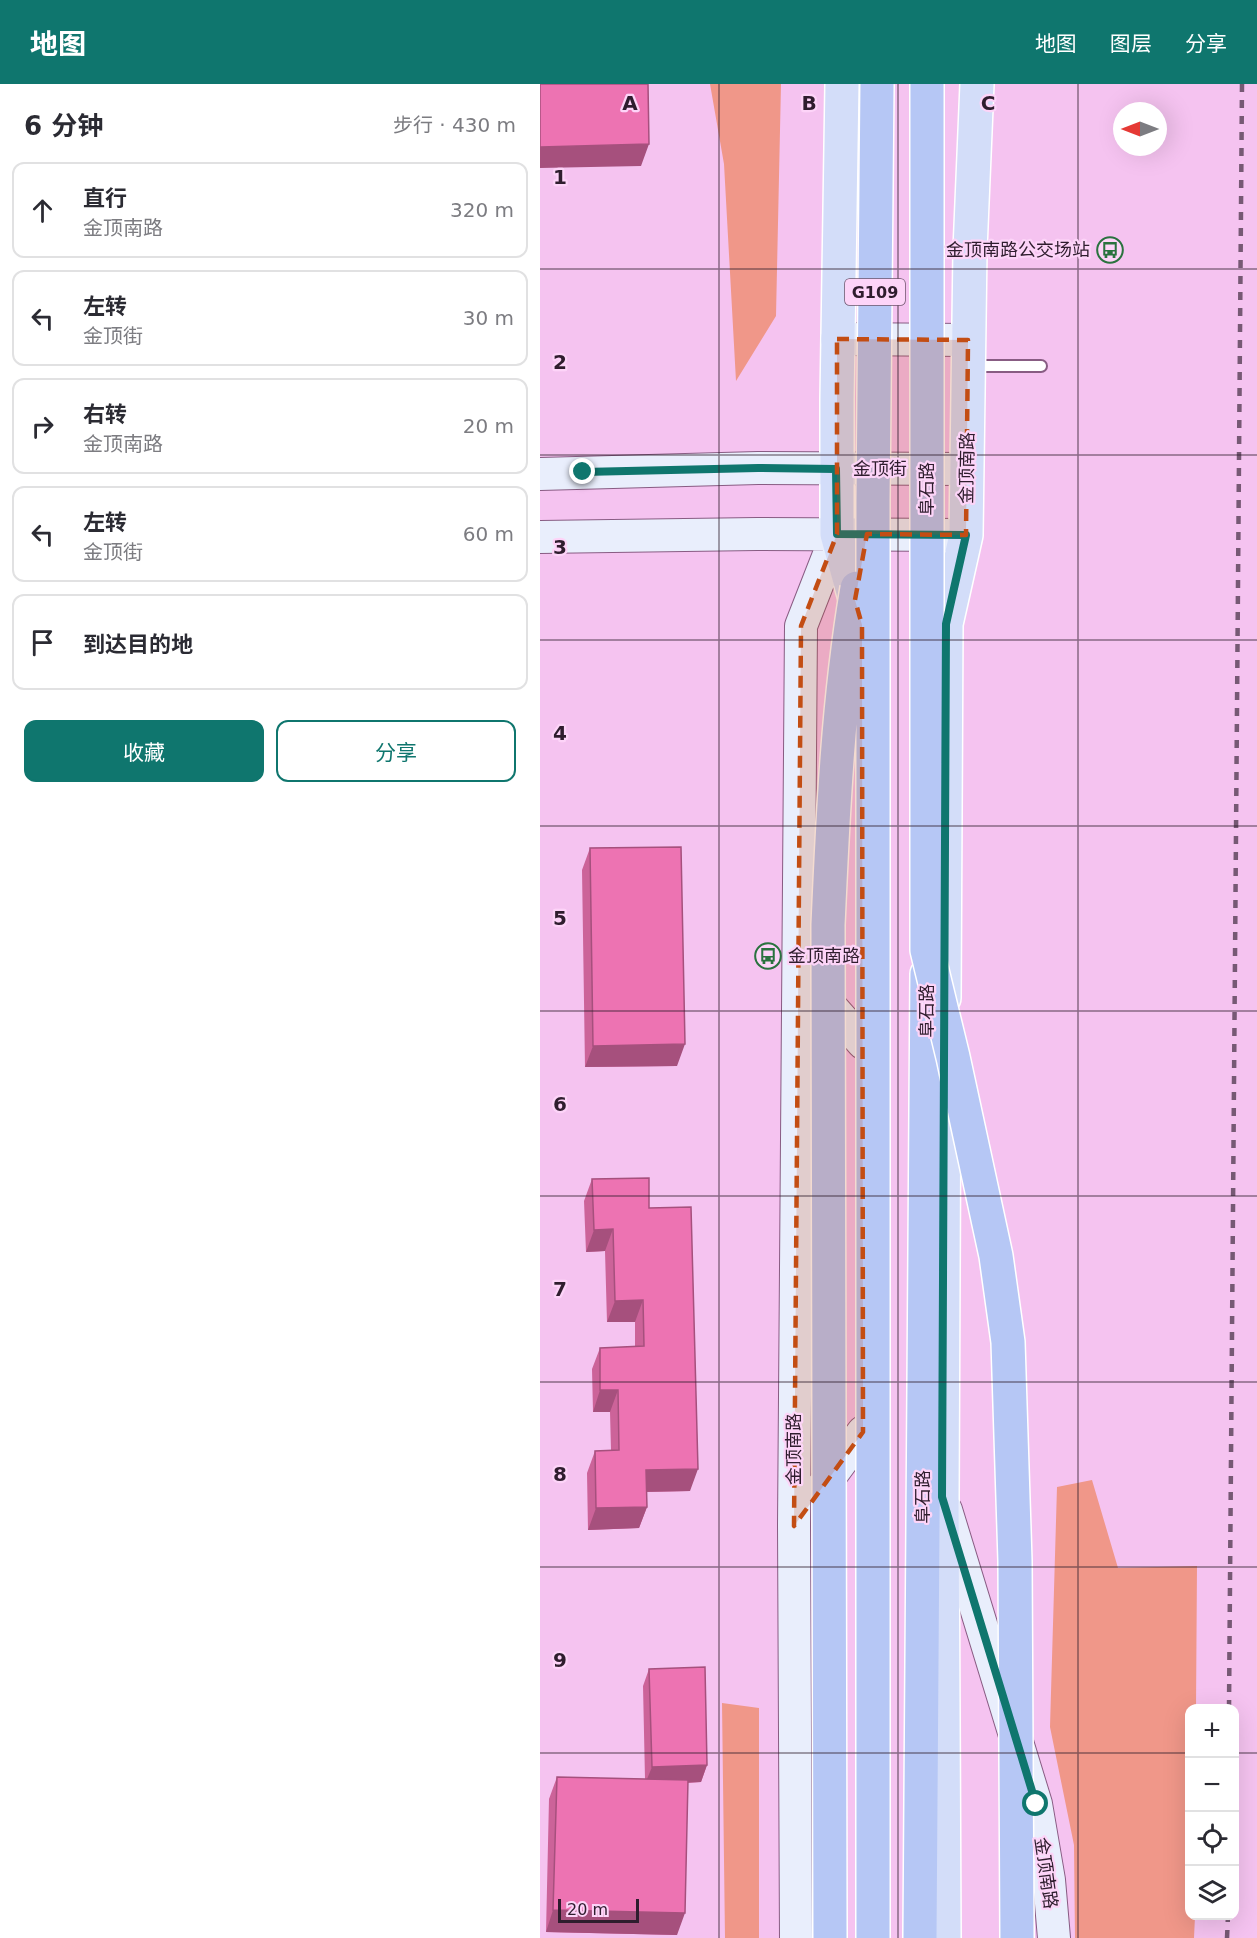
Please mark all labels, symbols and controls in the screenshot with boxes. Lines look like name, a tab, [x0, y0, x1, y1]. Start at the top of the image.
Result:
text: 地图	[30, 28, 86, 61]
text: 地图	[1035, 32, 1077, 56]
text: 图层	[1110, 32, 1152, 56]
text: 分享	[1185, 32, 1227, 56]
text: A	[622, 91, 638, 115]
text: B	[801, 91, 817, 115]
text: C	[981, 91, 995, 115]
north arrow	[1113, 102, 1167, 156]
text: 6 分钟	[24, 111, 103, 141]
text: 步行 · 430 m	[393, 113, 516, 137]
text: 1	[553, 165, 567, 189]
text: 直行	[83, 186, 127, 211]
icon: ahead	[26, 194, 59, 227]
text: 320 m	[450, 198, 514, 222]
text: 金顶南路	[83, 216, 163, 240]
bus stop icon: 金顶南路公交场站	[1095, 235, 1125, 265]
place label: 金顶南路公交场站	[946, 239, 1090, 260]
road number: G109	[845, 279, 905, 305]
text: 左转	[83, 294, 127, 319]
icon: left	[26, 302, 59, 335]
text: 30 m	[463, 306, 514, 330]
text: 金顶街	[83, 324, 143, 348]
text: 2	[553, 350, 567, 374]
text: 右转	[83, 402, 127, 427]
icon: right	[26, 410, 59, 443]
text: 20 m	[463, 414, 514, 438]
text: 金顶南路	[83, 432, 163, 456]
street label: 金顶南路	[955, 432, 978, 504]
route end	[569, 458, 595, 484]
street label: 金顶街	[853, 458, 907, 479]
street label: 阜石路	[916, 462, 937, 516]
text: 左转	[83, 510, 127, 535]
icon: left	[26, 518, 59, 551]
text: 60 m	[463, 522, 514, 546]
text: 3	[553, 535, 567, 559]
text: 金顶街	[83, 540, 143, 564]
icon: arrive	[26, 626, 59, 659]
text: 到达目的地	[83, 632, 193, 657]
button: 收藏	[24, 720, 264, 782]
button: 分享	[276, 720, 516, 782]
text: 4	[553, 721, 567, 745]
text: 5	[553, 906, 567, 930]
bus stop icon: 金顶南路	[753, 941, 783, 971]
place label: 金顶南路	[788, 945, 860, 966]
street label: 阜石路	[916, 984, 937, 1038]
text: 6	[553, 1092, 567, 1116]
text: 7	[553, 1277, 567, 1301]
street label: 金顶南路	[783, 1413, 804, 1485]
text: 8	[553, 1462, 567, 1486]
street label: 阜石路	[912, 1470, 933, 1524]
text: 9	[553, 1648, 567, 1672]
map controls	[1185, 1704, 1239, 1920]
button: +	[1185, 1704, 1239, 1758]
button: −	[1185, 1758, 1239, 1812]
route start	[1022, 1790, 1048, 1816]
button: locate	[1185, 1812, 1239, 1866]
street label: 金顶南路	[1031, 1836, 1062, 1910]
button: layers	[1185, 1866, 1239, 1920]
scale bar	[558, 1896, 639, 1924]
text: 20 m	[567, 1900, 608, 1919]

